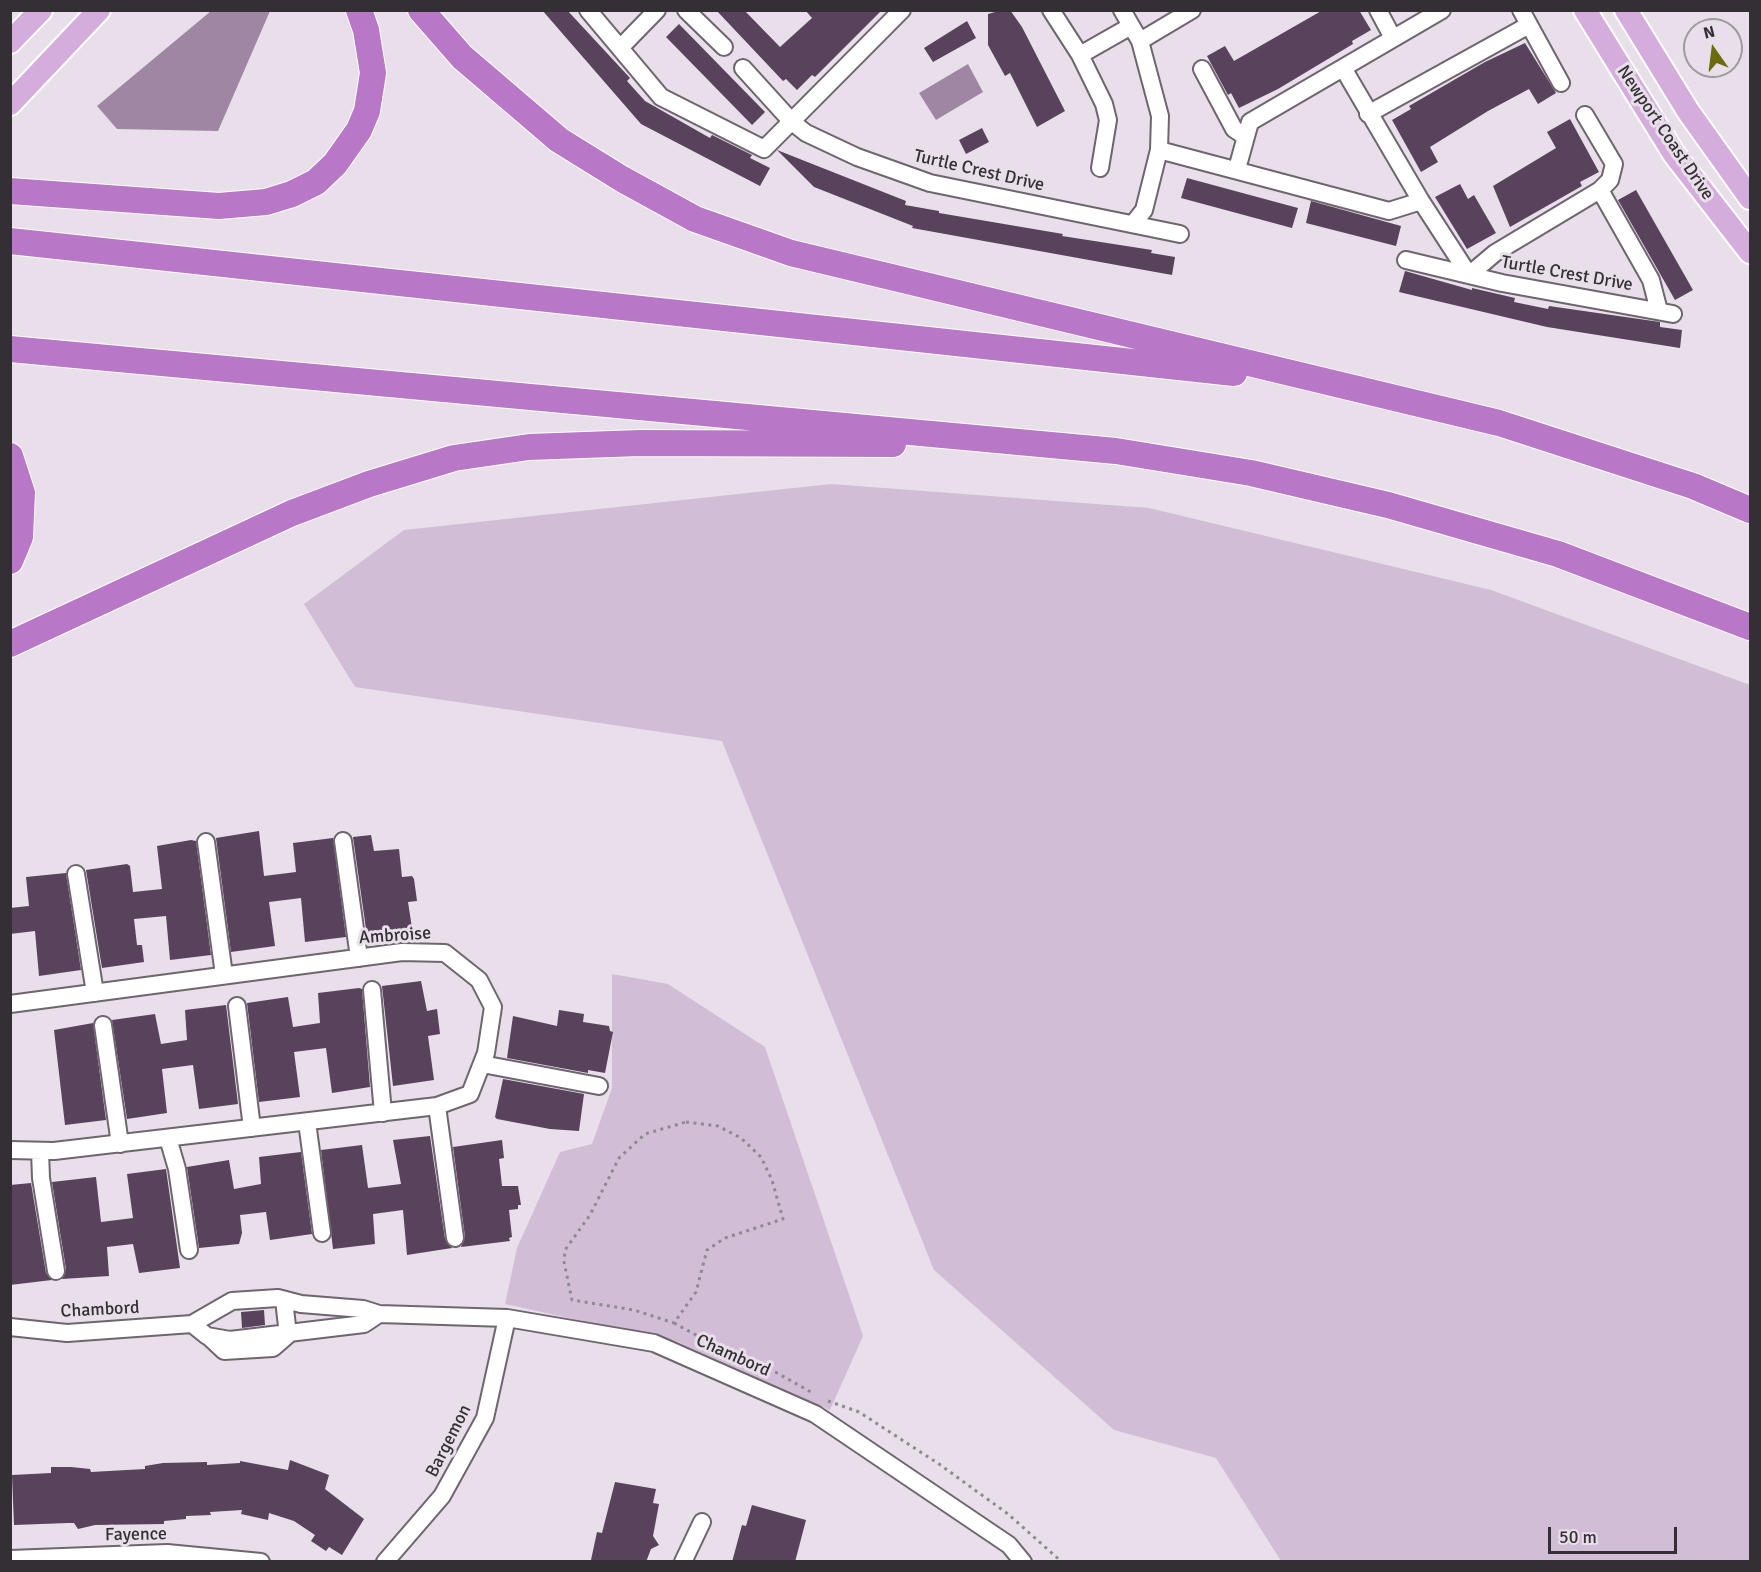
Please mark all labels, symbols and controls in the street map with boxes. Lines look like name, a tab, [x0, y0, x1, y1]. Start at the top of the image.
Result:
north arrow	[1683, 18, 1743, 78]
text: N	[1701, 21, 1717, 44]
street label: Newport Coast Drive	[1612, 62, 1718, 204]
street label: Turtle Crest Drive	[912, 145, 1046, 197]
street label: Turtle Crest Drive	[1500, 252, 1634, 296]
street label: Ambroise	[358, 923, 432, 949]
street label: Chambord	[60, 1297, 140, 1323]
street label: Chambord	[693, 1330, 773, 1382]
street label: Bargemon	[422, 1401, 476, 1481]
scale bar	[1551, 1515, 1680, 1553]
street label: Fayence	[105, 1524, 167, 1546]
text: 50 m	[1559, 1526, 1597, 1548]

